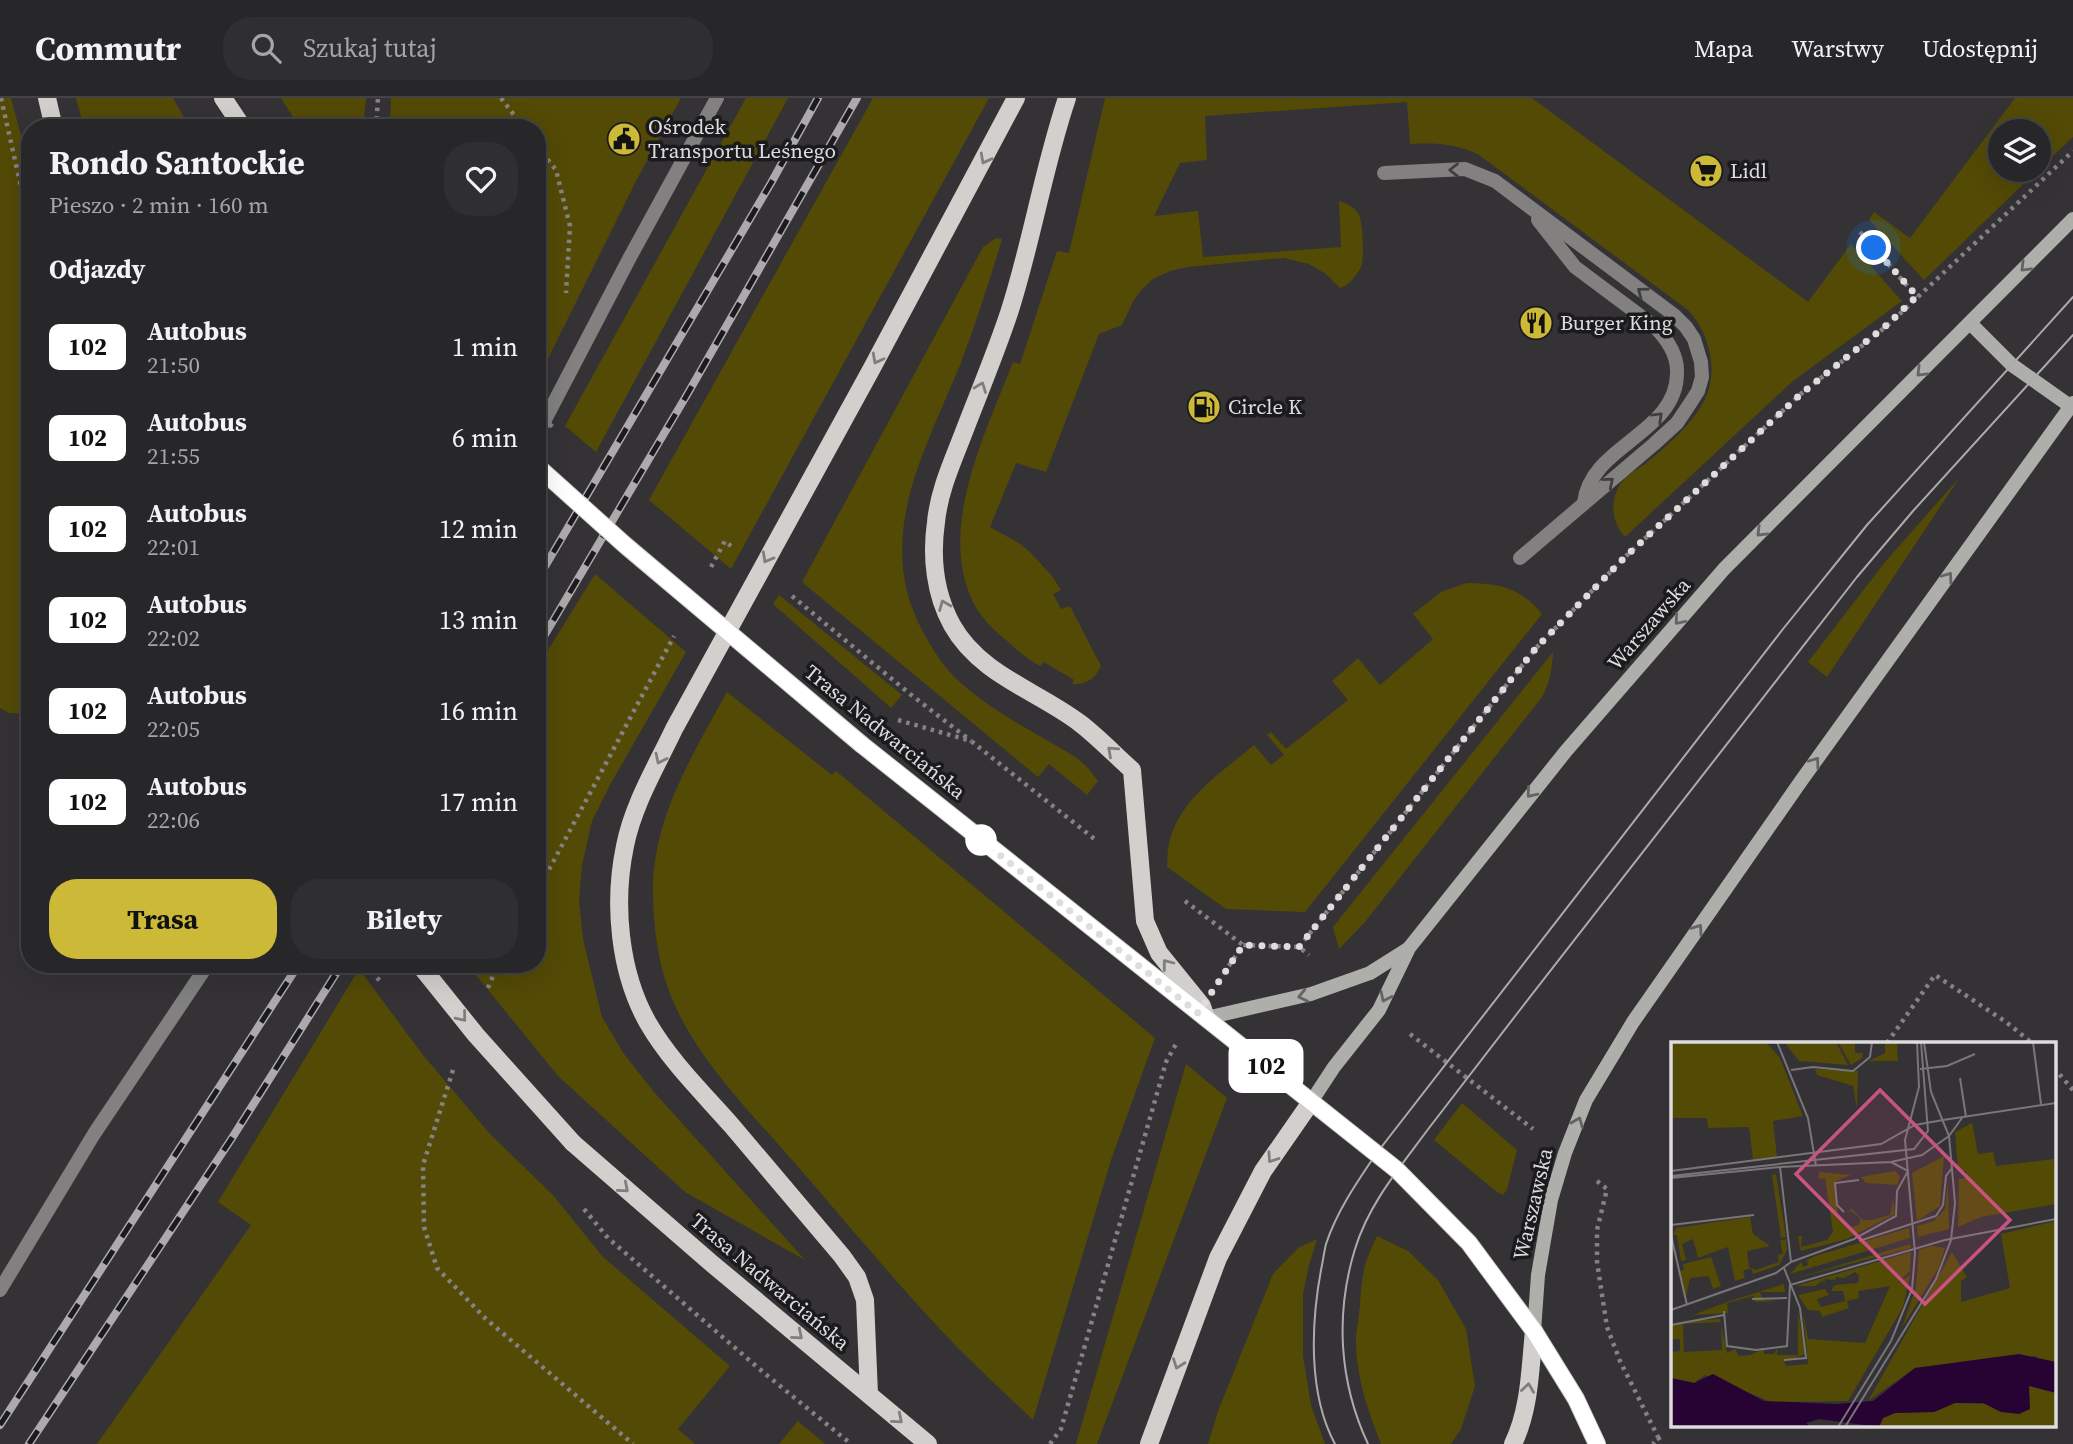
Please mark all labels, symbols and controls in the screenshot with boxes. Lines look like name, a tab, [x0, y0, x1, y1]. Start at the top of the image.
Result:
search box	[223, 17, 713, 80]
text: Commutr	[35, 26, 181, 71]
icon: search	[247, 29, 285, 67]
text: Szukaj tutaj	[303, 30, 437, 66]
text: Mapa	[1694, 32, 1753, 65]
text: Warstwy	[1791, 32, 1884, 65]
text: Udostępnij	[1922, 32, 2038, 65]
place label: Ośrodek Transportu Leśnego	[648, 112, 836, 165]
map controls	[1988, 119, 2051, 182]
button: layers	[1988, 119, 2051, 182]
public building icon: Ośrodek Transportu Leśnego	[605, 120, 643, 158]
text: Rondo Santockie	[49, 140, 305, 185]
button: heart	[444, 142, 518, 216]
one-way arrow	[979, 152, 993, 164]
supermarket icon: Lidl	[1687, 152, 1725, 190]
place label: Lidl	[1730, 156, 1767, 185]
one-way arrow	[1448, 162, 1459, 178]
text: Pieszo · 2 min · 160 m	[49, 189, 269, 221]
your location	[1856, 230, 1891, 265]
text: Odjazdy	[49, 251, 145, 287]
one-way arrow	[2021, 259, 2033, 271]
one-way arrow	[1638, 288, 1650, 300]
restaurant icon: Burger King	[1517, 304, 1555, 342]
place label: Burger King	[1560, 308, 1673, 337]
text: Autobus	[147, 313, 247, 349]
text: 1 min	[452, 329, 518, 365]
text: 102	[68, 330, 107, 363]
text: 21:50	[147, 349, 200, 381]
one-way arrow	[872, 352, 885, 364]
one-way arrow	[1917, 363, 1930, 376]
one-way arrow	[973, 381, 987, 393]
fuel station icon: Circle K	[1185, 388, 1223, 426]
place label: Circle K	[1228, 392, 1302, 421]
text: Autobus	[147, 404, 247, 440]
one-way arrow	[1649, 412, 1662, 425]
text: 6 min	[452, 420, 518, 456]
text: 102	[68, 421, 107, 454]
text: 21:55	[147, 440, 200, 472]
one-way arrow	[1601, 478, 1614, 490]
text: Autobus	[147, 495, 247, 531]
text: 12 min	[439, 511, 518, 547]
text: 102	[68, 512, 107, 545]
one-way arrow	[1756, 524, 1769, 537]
text: 22:01	[147, 531, 200, 563]
one-way arrow	[762, 551, 775, 564]
street label: Warszawska	[1600, 571, 1697, 676]
one-way arrow	[1940, 572, 1952, 585]
text: Autobus	[147, 586, 247, 622]
one-way arrow	[938, 599, 952, 611]
text: 13 min	[439, 602, 518, 638]
text: 102	[68, 603, 107, 636]
one-way arrow	[1675, 612, 1687, 625]
text: 22:02	[147, 622, 200, 654]
street label: Trasa Nadwarciańska	[799, 658, 972, 806]
text: Autobus	[147, 677, 247, 713]
text: 16 min	[439, 693, 518, 729]
text: 102	[68, 694, 107, 727]
text: 22:05	[147, 713, 200, 745]
one-way arrow	[1107, 747, 1120, 760]
one-way arrow	[654, 752, 668, 764]
one-way arrow	[1807, 757, 1819, 769]
text: Autobus	[147, 768, 247, 804]
text: 17 min	[439, 784, 518, 820]
text: 102	[68, 785, 107, 818]
one-way arrow	[1527, 786, 1540, 798]
text: 22:06	[147, 804, 200, 836]
unlabelled marker	[966, 825, 996, 855]
button: Trasa	[49, 879, 277, 959]
button: Bilety	[291, 879, 518, 959]
one-way arrow	[1690, 924, 1702, 937]
one-way arrow	[1163, 959, 1176, 971]
one-way arrow	[1297, 988, 1309, 1002]
one-way arrow	[1380, 990, 1394, 1002]
one-way arrow	[453, 1010, 466, 1022]
inset map	[1671, 1042, 2056, 1426]
line badge: 102	[1226, 1043, 1306, 1089]
text: 102	[1246, 1049, 1286, 1082]
one-way arrow	[1569, 1116, 1583, 1128]
street label: Warszawska	[1506, 1145, 1560, 1263]
one-way arrow	[1268, 1150, 1280, 1163]
one-way arrow	[616, 1180, 629, 1192]
street label: Trasa Nadwarciańska	[685, 1206, 856, 1357]
one-way arrow	[789, 1327, 802, 1339]
one-way arrow	[1172, 1358, 1186, 1370]
one-way arrow	[1520, 1383, 1535, 1394]
one-way arrow	[890, 1411, 903, 1423]

